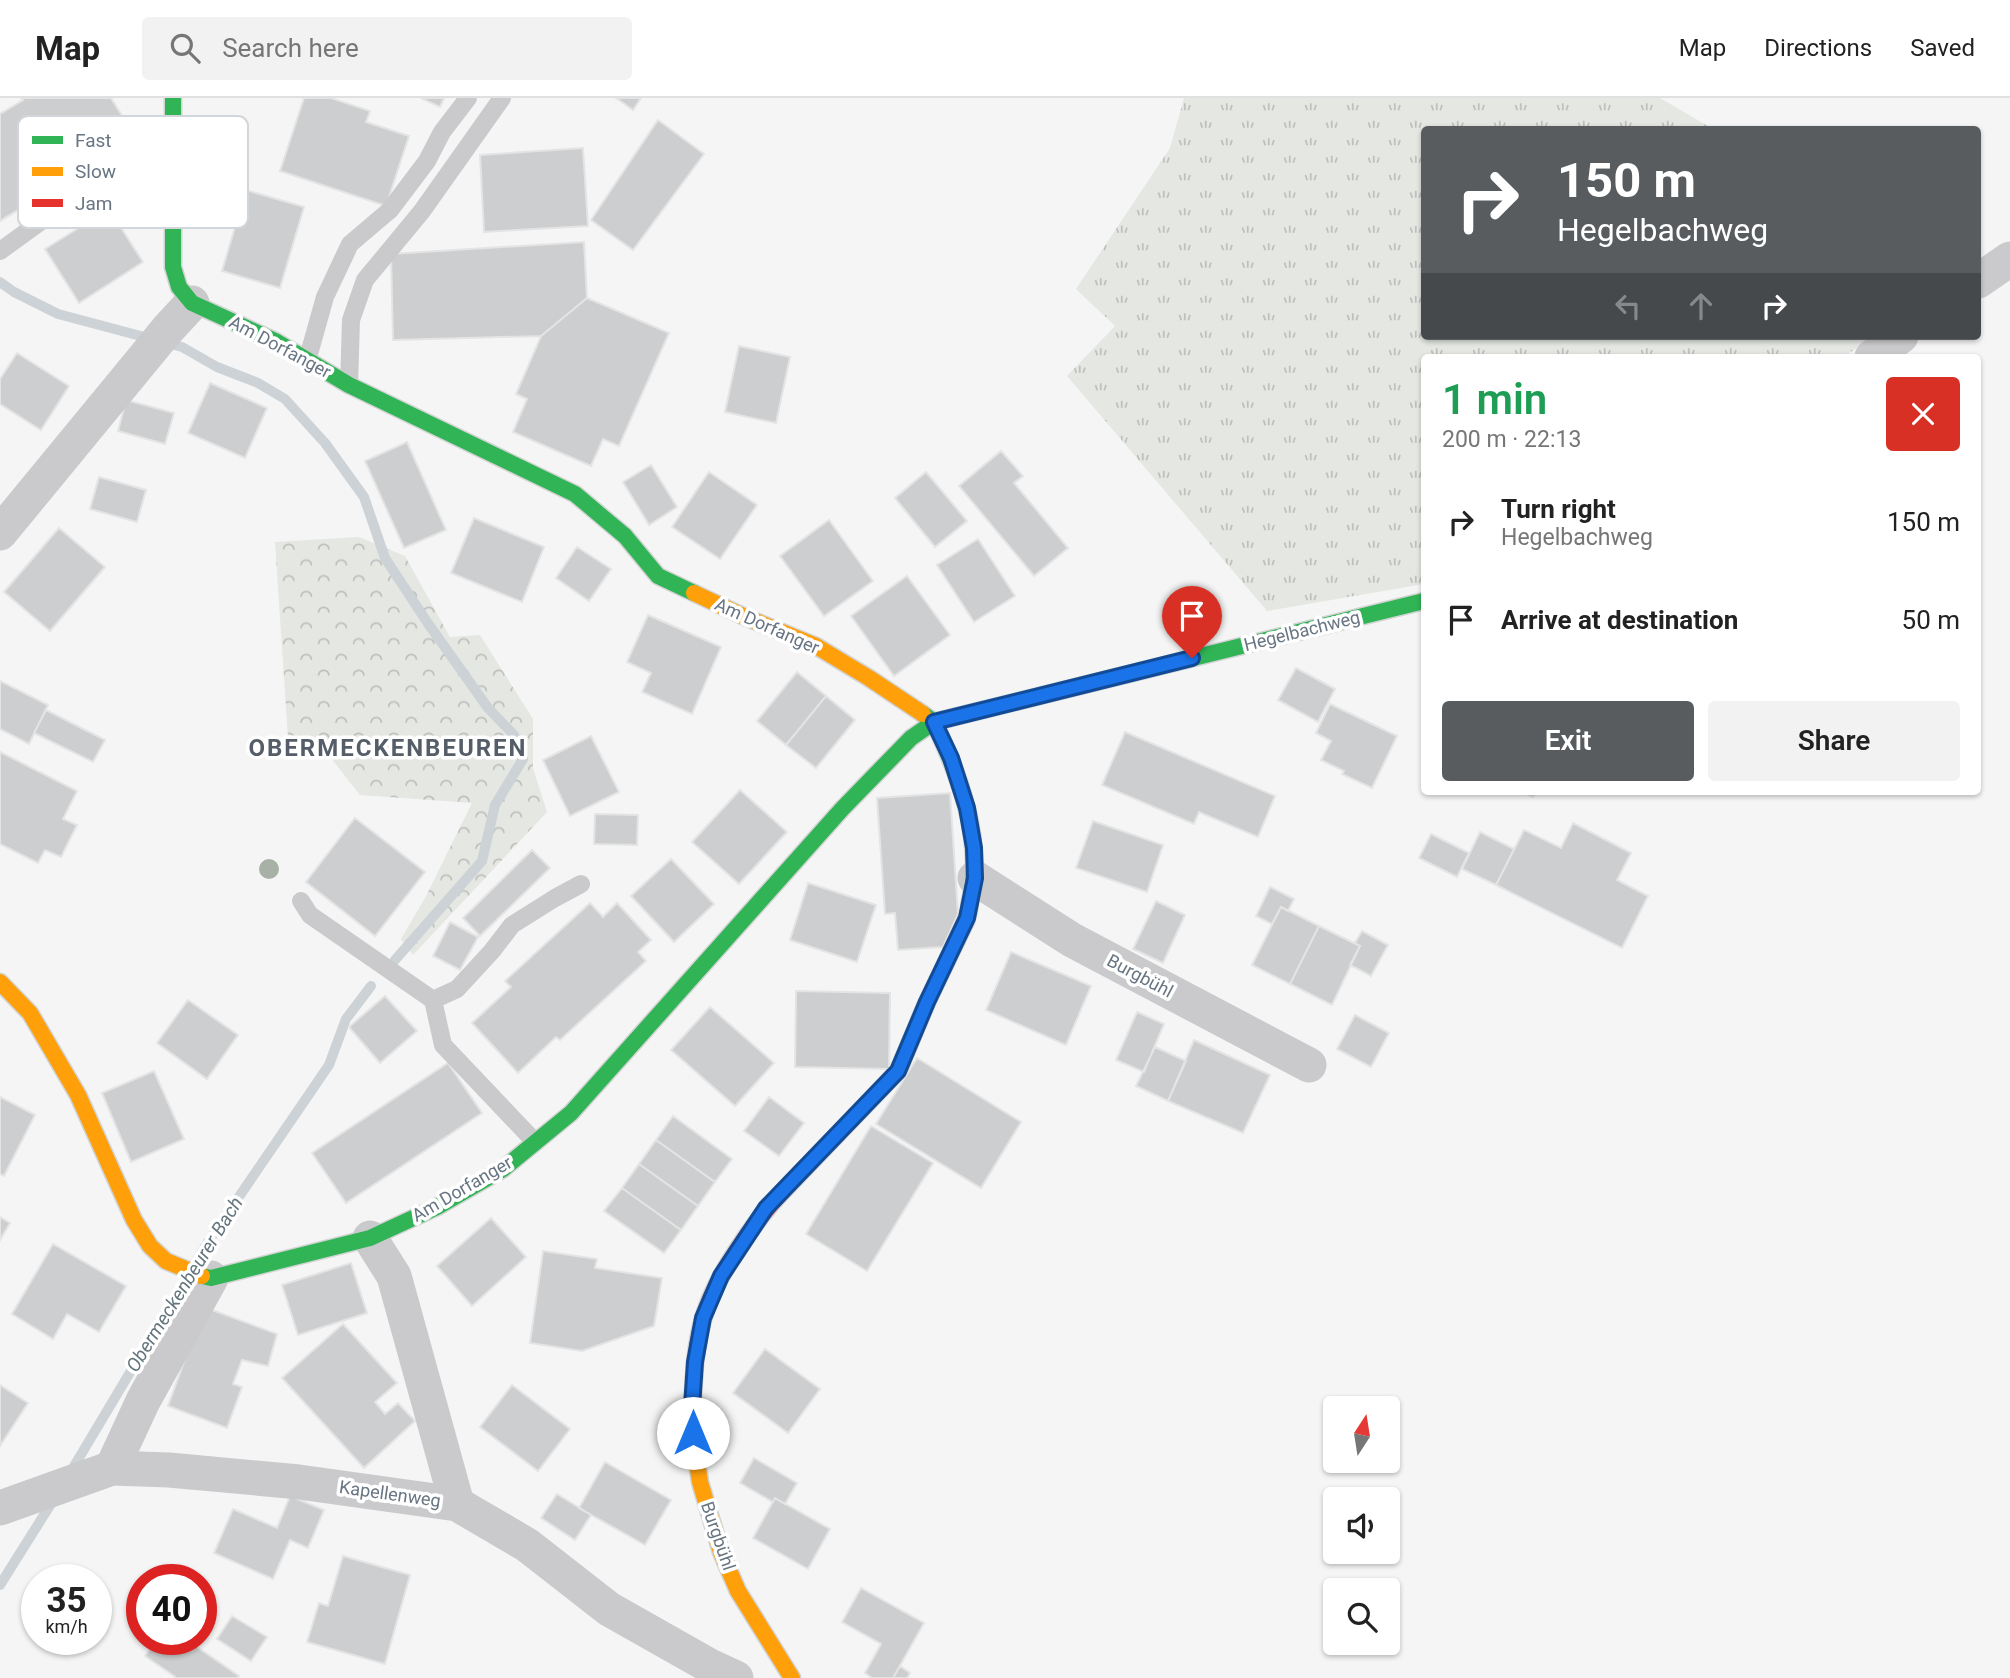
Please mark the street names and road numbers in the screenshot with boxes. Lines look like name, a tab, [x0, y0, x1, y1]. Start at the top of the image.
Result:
street label: Am Dorfanger	[226, 311, 335, 382]
street label: Am Dorfanger	[712, 593, 823, 658]
street label: Hegelbachweg	[1242, 606, 1362, 655]
street label: Burgbühl	[1104, 950, 1177, 1002]
street label: Am Dorfanger	[408, 1151, 516, 1226]
street label: Kapellenweg	[338, 1476, 442, 1511]
street label: Burgbühl	[697, 1499, 740, 1573]

